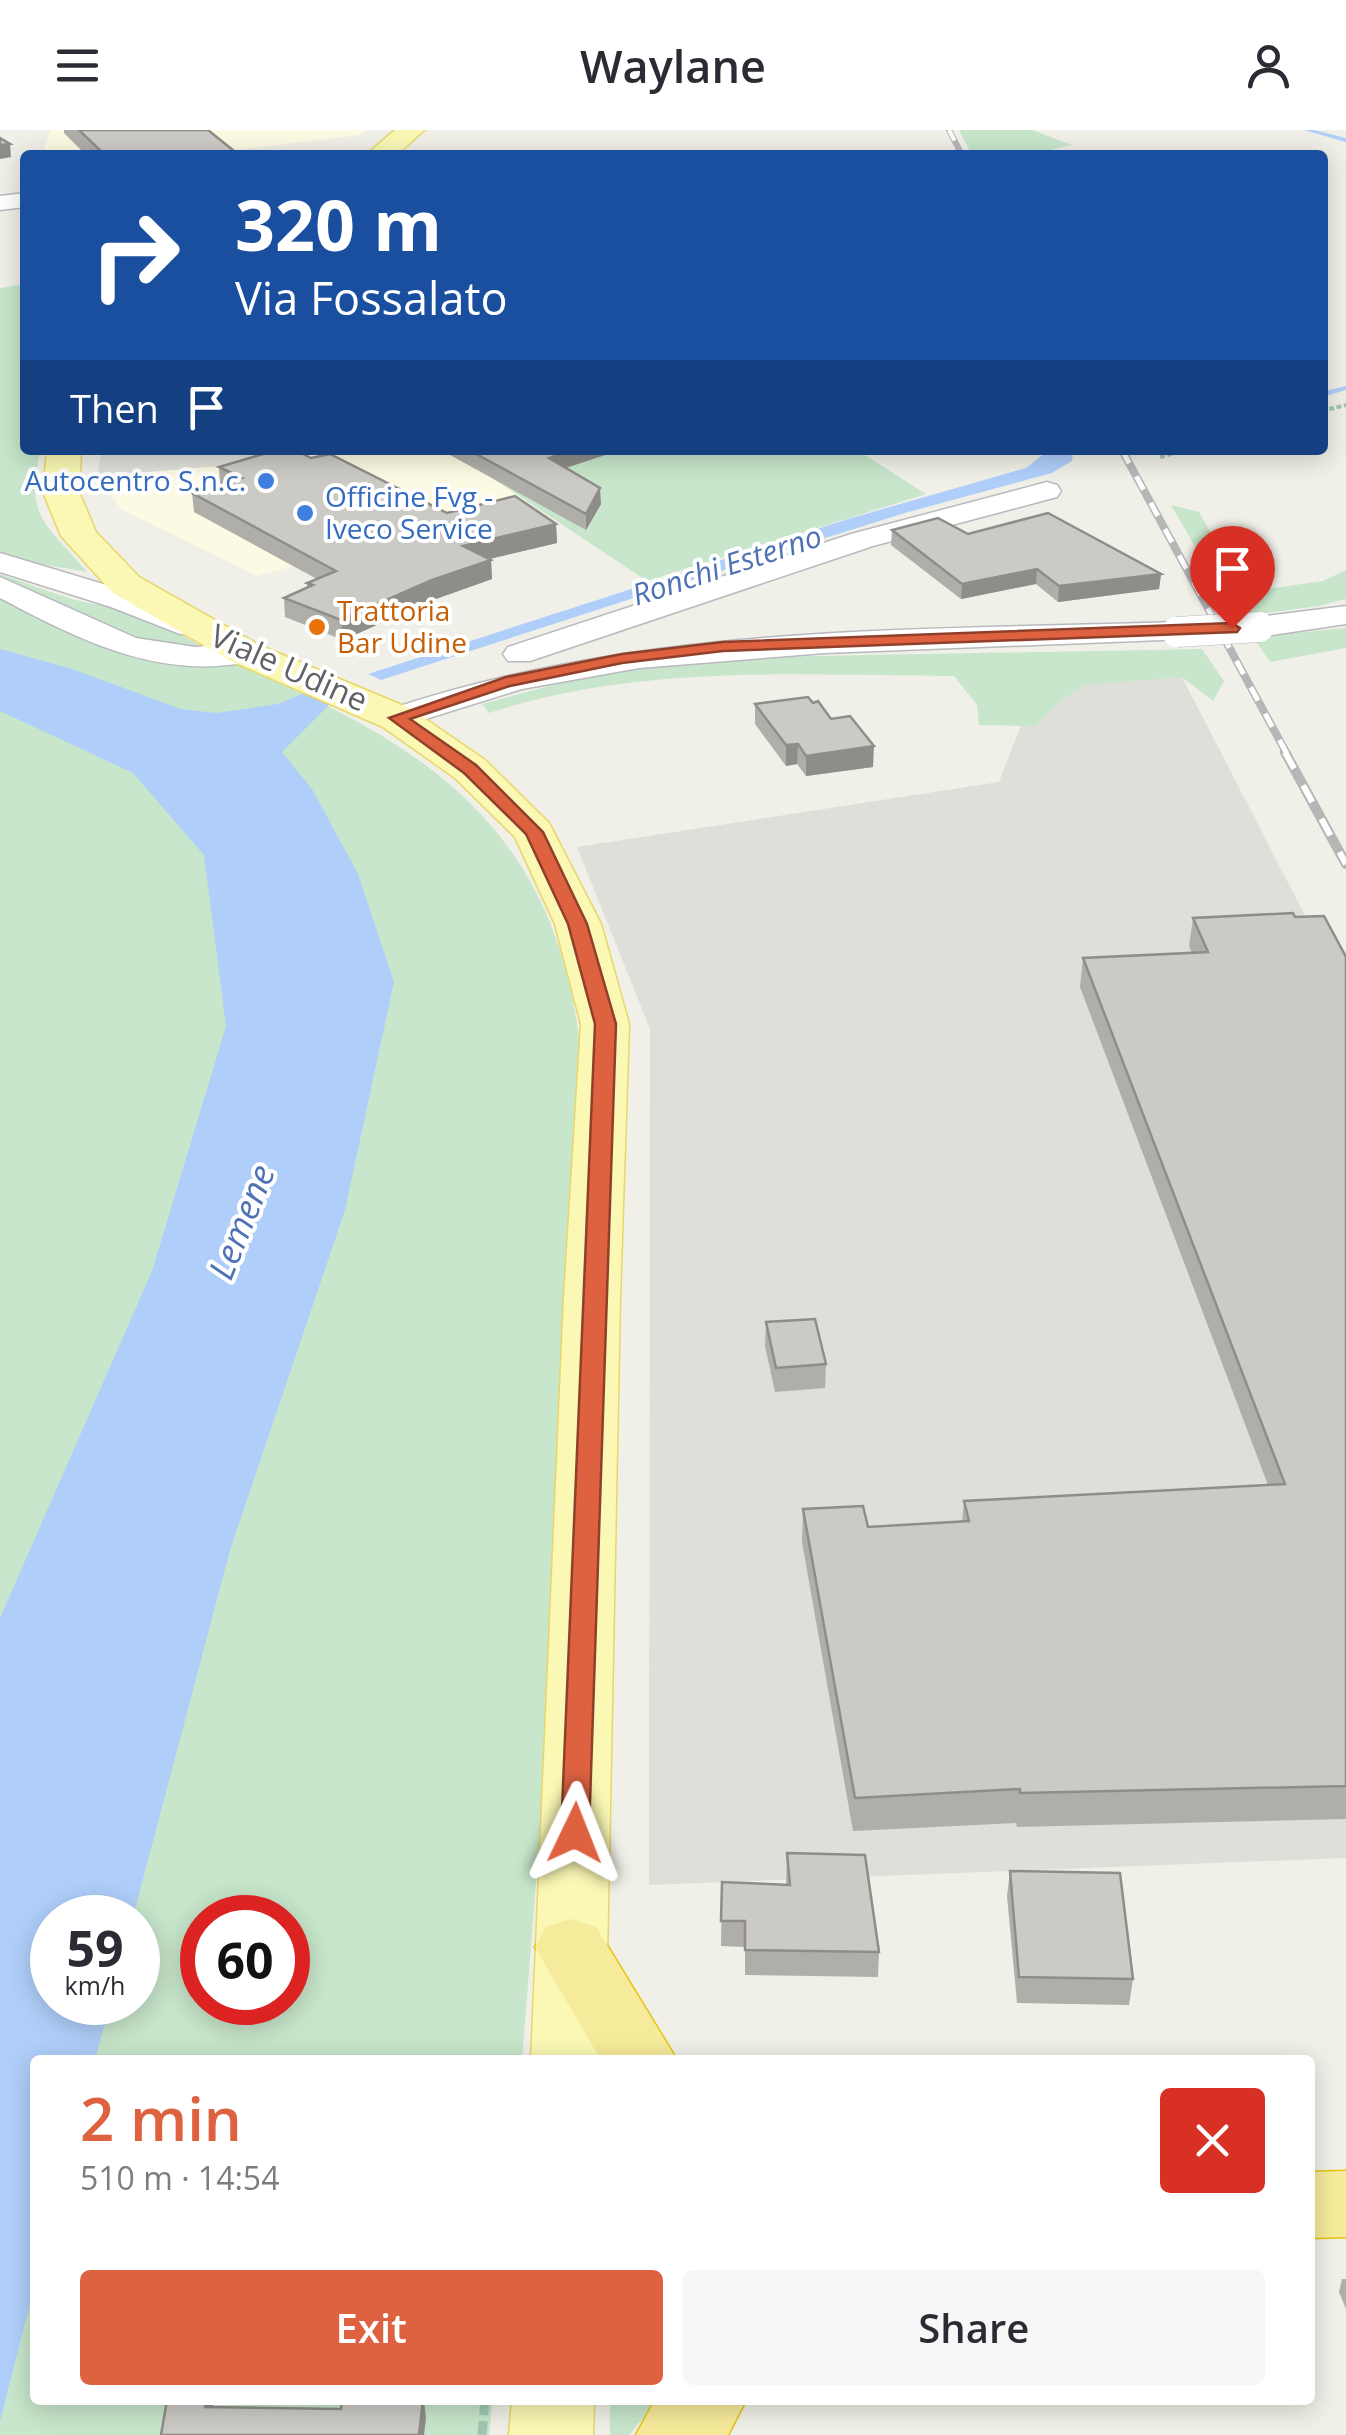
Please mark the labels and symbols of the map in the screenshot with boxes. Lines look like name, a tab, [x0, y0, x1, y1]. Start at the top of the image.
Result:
place label: Autocentro S.n.c.	[24, 461, 246, 499]
marker: Autocentro S.n.c.	[255, 470, 277, 492]
place label: Officine Fvg - Iveco Service	[325, 477, 493, 547]
marker: Officine Fvg - Iveco Service	[294, 502, 316, 524]
water label: Ronchi Esterno	[627, 515, 826, 614]
pin	[1190, 526, 1275, 629]
place label: Trattoria Bar Udine	[337, 591, 467, 661]
street label: Viale Udine	[204, 613, 375, 720]
marker: Trattoria Bar Udine	[306, 616, 328, 638]
water label: Lemene	[196, 1157, 285, 1286]
position arrow	[523, 1781, 627, 1885]
speed limit sign: 60	[180, 1895, 310, 2025]

